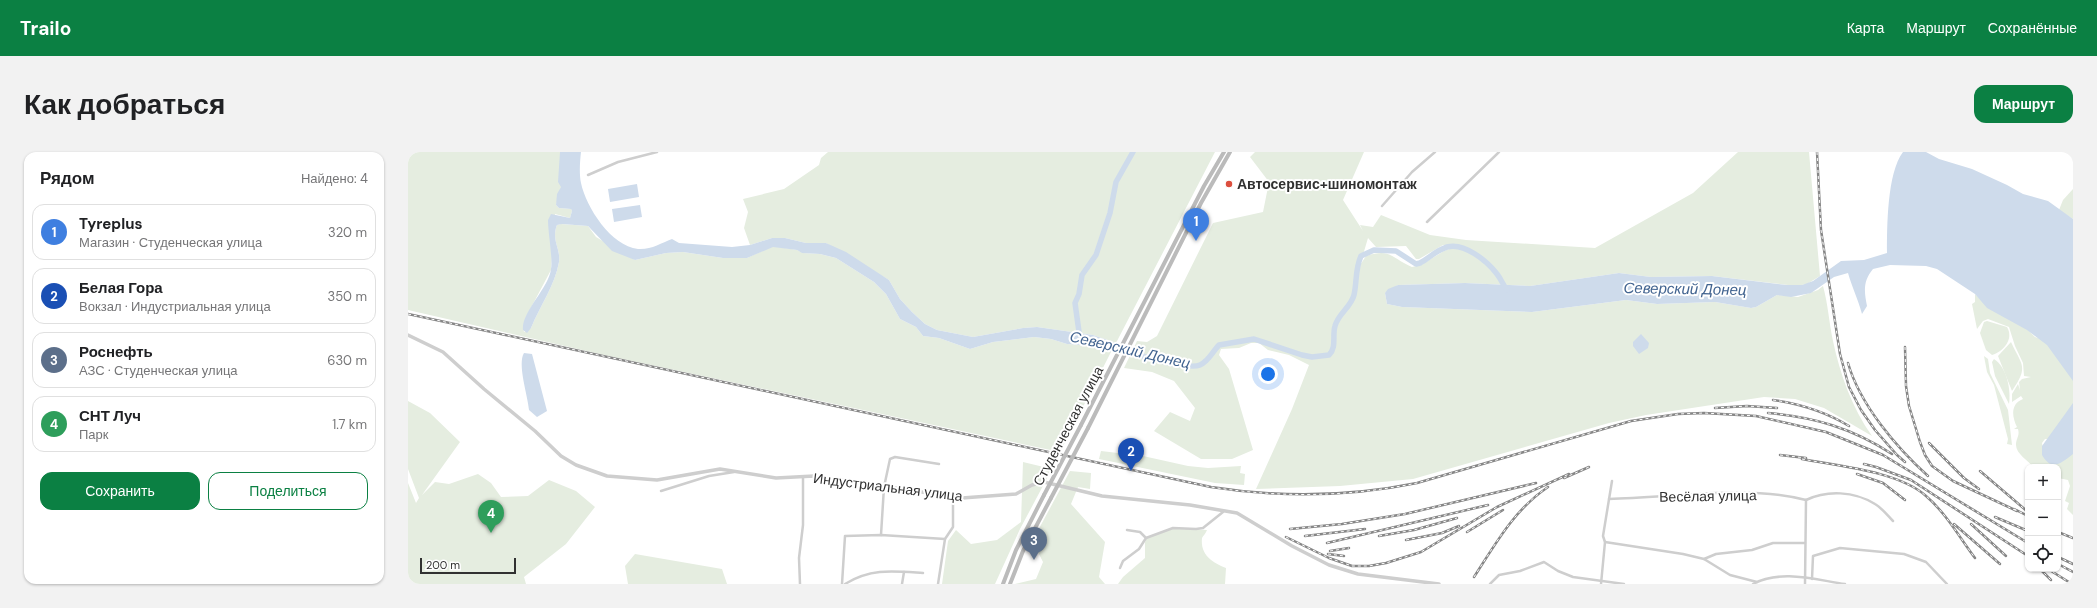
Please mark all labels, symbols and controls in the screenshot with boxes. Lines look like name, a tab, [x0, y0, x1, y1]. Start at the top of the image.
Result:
text: Trailo	[20, 16, 71, 41]
text: Карта	[1847, 19, 1884, 37]
text: Маршрут	[1906, 19, 1966, 37]
text: Сохранённые	[1988, 19, 2077, 37]
button: Маршрут	[1974, 85, 2073, 123]
text: Как добраться	[24, 86, 225, 123]
text: Рядом	[40, 167, 95, 189]
text: Найдено: 4	[301, 170, 368, 187]
place label: Автосервис+шиномонтаж	[1237, 175, 1418, 193]
marker: Автосервис+шиномонтаж	[1224, 179, 1234, 189]
pin: 1	[1183, 208, 1209, 241]
text: Tyreplus	[79, 214, 142, 234]
text: 1	[52, 224, 56, 241]
text: 320 m	[328, 224, 367, 241]
text: Магазин · Студенческая улица	[79, 234, 262, 251]
text: Белая Гора	[79, 278, 163, 298]
water label: Северский Донец	[1623, 278, 1747, 300]
text: 2	[50, 288, 58, 305]
text: 350 m	[327, 288, 367, 305]
text: Вокзал · Индустриальная улица	[79, 298, 271, 315]
water label: Северский Донец	[1068, 326, 1193, 374]
text: Роснефть	[79, 342, 153, 362]
text: 3	[50, 352, 58, 369]
text: 630 m	[327, 352, 367, 369]
text: АЗС · Студенческая улица	[79, 362, 238, 379]
street label: Студенческая улица	[1029, 363, 1107, 489]
your location	[1258, 364, 1278, 384]
text: СНТ Луч	[79, 406, 141, 426]
text: 4	[50, 416, 58, 433]
text: 1.7 km	[332, 416, 367, 433]
text: Парк	[79, 426, 109, 443]
pin: 2	[1118, 438, 1144, 471]
map controls	[2025, 464, 2061, 572]
button: +	[2025, 464, 2061, 500]
street label: Индустриальная улица	[812, 469, 964, 505]
button: Сохранить	[40, 472, 200, 510]
button: Поделиться	[208, 472, 368, 510]
street label: Весёлая улица	[1659, 486, 1757, 506]
pin: 4	[478, 500, 504, 533]
button: −	[2025, 500, 2061, 536]
pin: 3	[1021, 527, 1047, 560]
button: locate	[2025, 536, 2061, 572]
scale bar	[420, 556, 516, 575]
text: 200 m	[426, 558, 460, 572]

